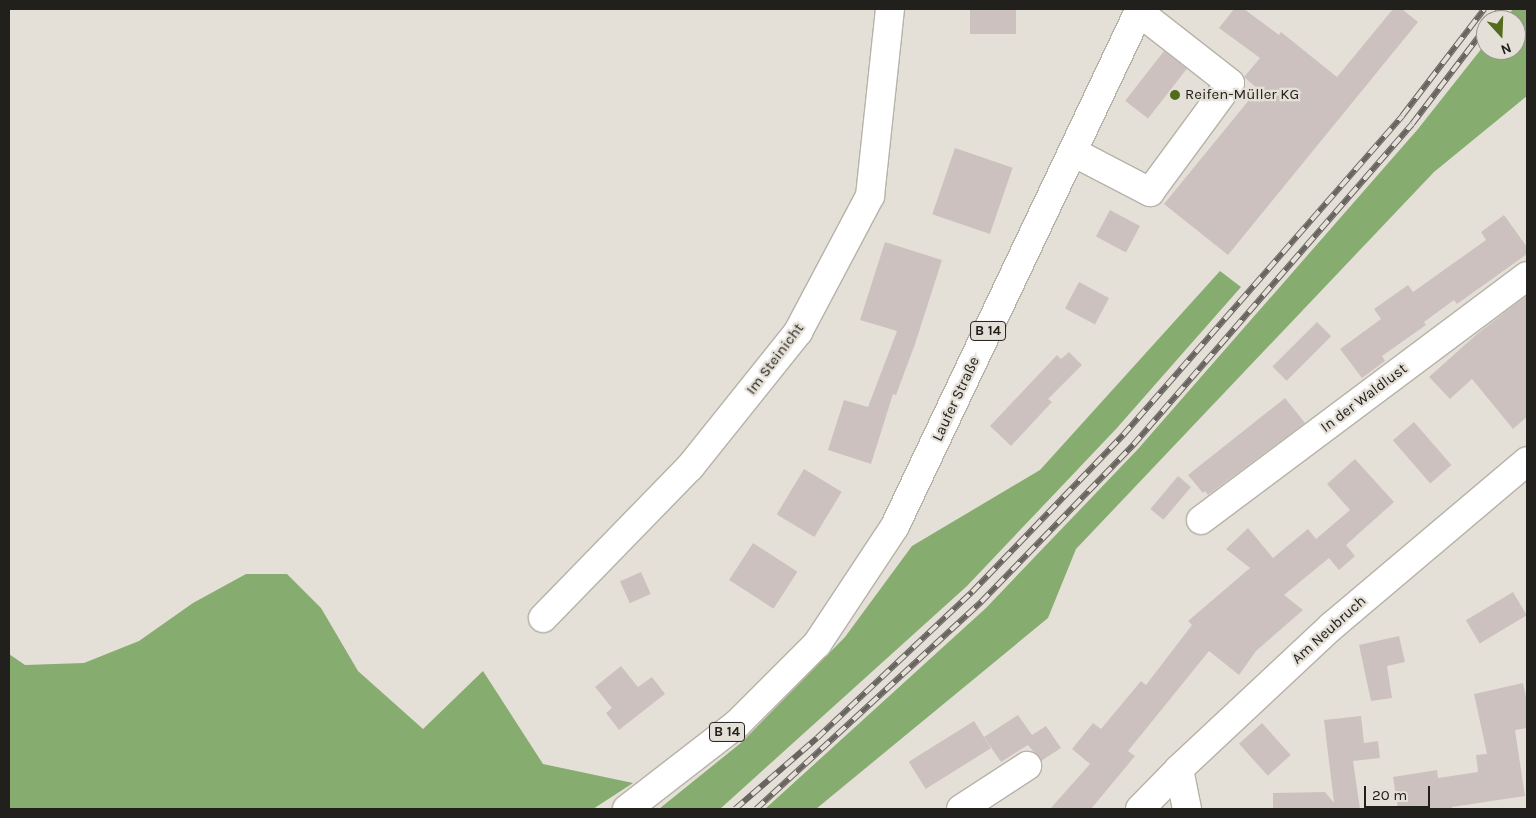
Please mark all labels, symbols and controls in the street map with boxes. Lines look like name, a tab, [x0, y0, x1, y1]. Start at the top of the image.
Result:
north arrow	[1476, 10, 1526, 60]
text: N	[1498, 39, 1514, 58]
place label: Reifen-Müller KG	[1185, 86, 1299, 104]
marker: Reifen-Müller KG	[1169, 89, 1181, 101]
street label: Im Steinicht	[742, 320, 808, 398]
road number: B 14	[969, 320, 1007, 342]
street label: Laufer Straße	[929, 354, 983, 444]
street label: In der Waldlust	[1317, 360, 1411, 436]
street label: Am Neubruch	[1288, 592, 1370, 668]
road number: B 14	[708, 720, 746, 744]
scale bar	[1366, 776, 1432, 808]
text: 20 m	[1372, 786, 1407, 804]

